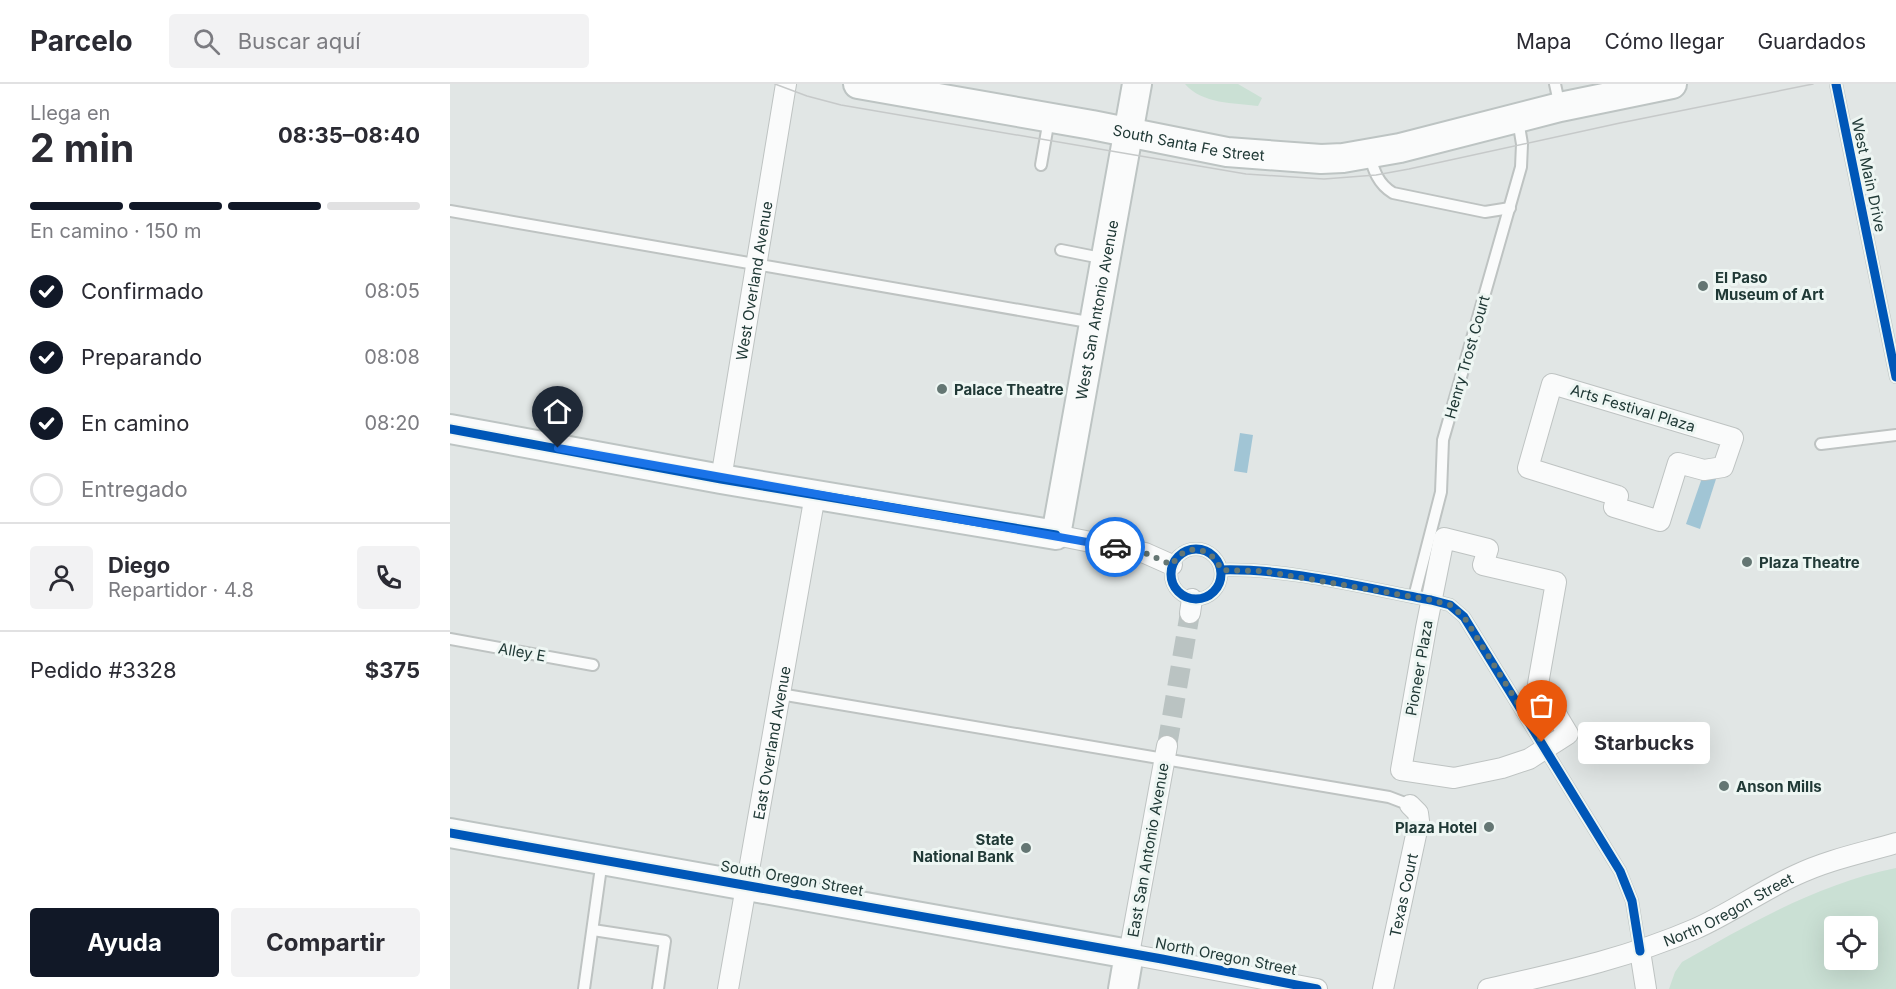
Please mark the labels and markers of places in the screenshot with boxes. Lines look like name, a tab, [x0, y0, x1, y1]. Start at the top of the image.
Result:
place label: El Paso Museum of Art	[1715, 268, 1825, 304]
marker: El Paso Museum of Art	[1696, 279, 1710, 293]
place label: Palace Theatre	[954, 380, 1064, 399]
marker: Palace Theatre	[935, 382, 949, 396]
pin	[532, 386, 583, 448]
place label: Plaza Theatre	[1759, 553, 1860, 572]
marker: Plaza Theatre	[1740, 555, 1754, 569]
pin	[1516, 680, 1567, 742]
callout: Starbucks	[1578, 721, 1710, 763]
place label: Anson Mills	[1736, 777, 1822, 796]
marker: Anson Mills	[1717, 779, 1731, 793]
place label: Plaza Hotel	[1395, 818, 1477, 837]
marker: Plaza Hotel	[1482, 820, 1496, 834]
place label: State National Bank	[913, 830, 1014, 866]
marker: State National Bank	[1019, 841, 1033, 855]

